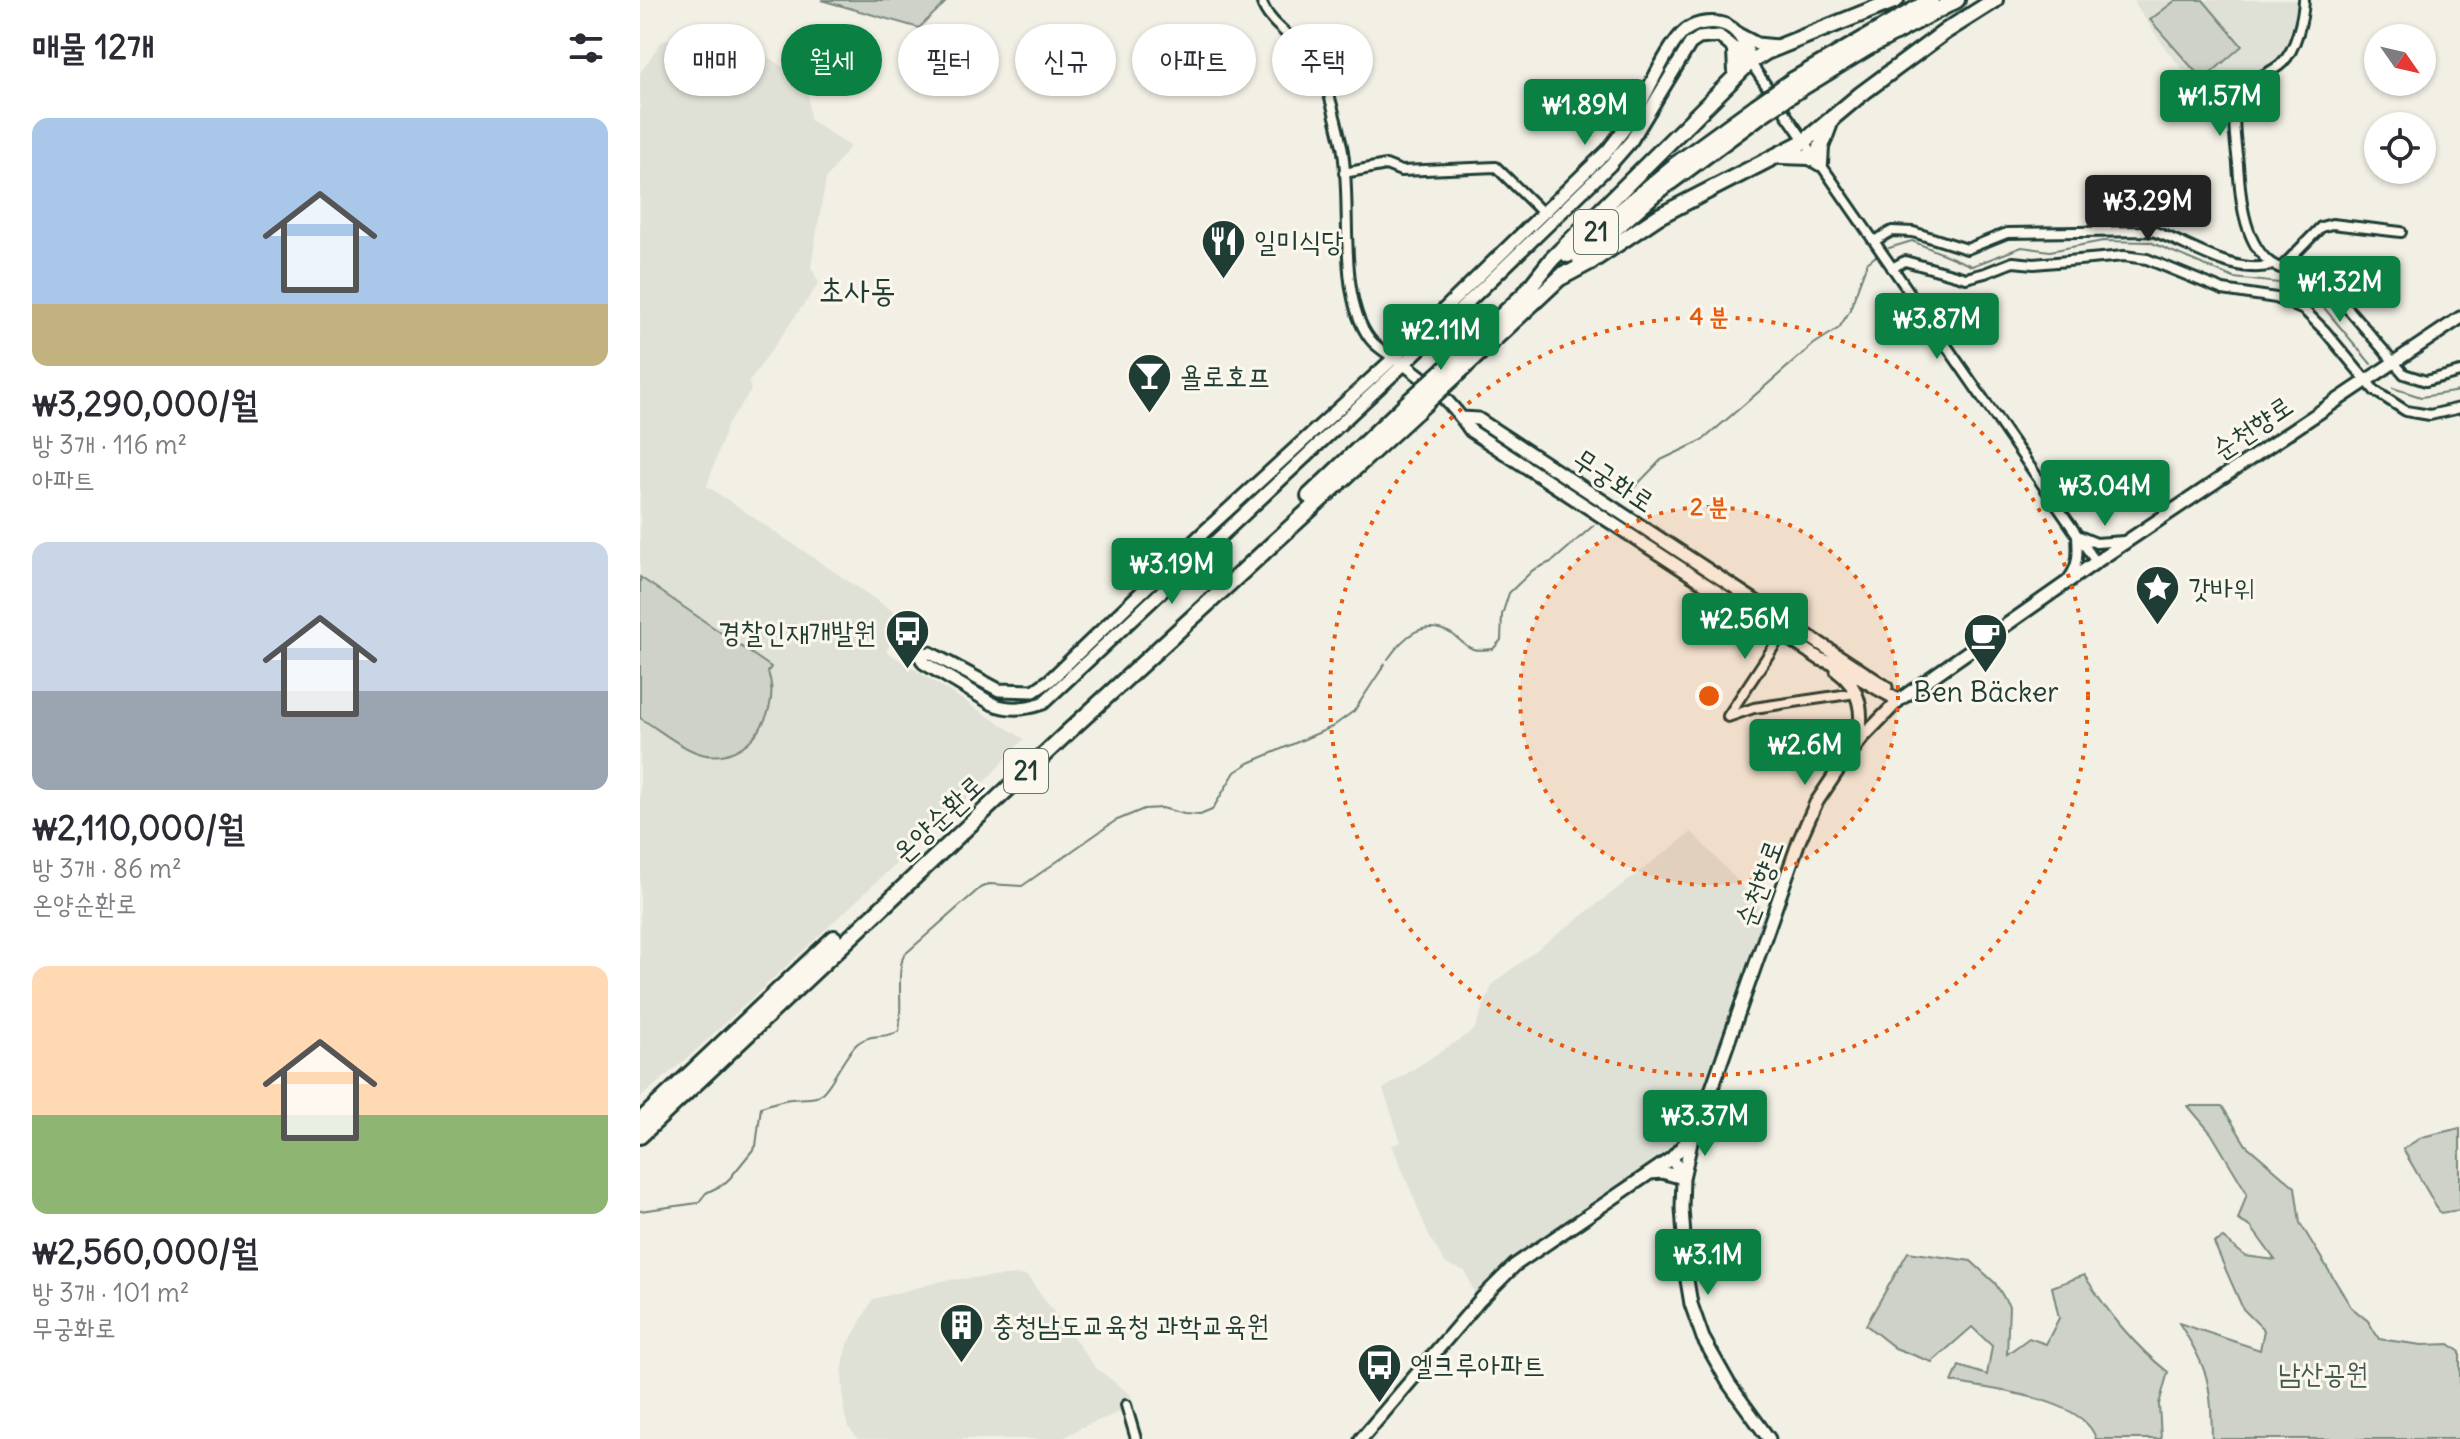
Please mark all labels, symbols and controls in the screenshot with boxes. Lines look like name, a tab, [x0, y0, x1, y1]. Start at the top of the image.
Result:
chip: 매매	[664, 24, 765, 96]
chip: 월세	[781, 24, 882, 96]
chip: 필터	[898, 24, 999, 96]
chip: 신규	[1015, 24, 1116, 96]
chip: 아파트	[1132, 24, 1256, 96]
chip: 주택	[1272, 24, 1373, 96]
north arrow	[2364, 24, 2436, 96]
map controls	[2364, 24, 2436, 184]
text: 매물 12개	[32, 25, 154, 68]
icon: filters	[564, 26, 608, 70]
pin: ₩1.57M	[2155, 70, 2285, 138]
pin: ₩1.89M	[1520, 79, 1650, 147]
text: ₩1.57M	[2178, 79, 2262, 112]
text: ₩1.89M	[1542, 88, 1628, 121]
button: locate	[2364, 112, 2436, 184]
icon: home	[248, 170, 392, 314]
pin: ₩3.29M	[2083, 175, 2213, 243]
text: ₩3.29M	[2103, 184, 2193, 217]
road number: 21	[1574, 210, 1618, 254]
restaurant icon: 일미식당	[1199, 217, 1247, 280]
place label: 일미식당	[1254, 223, 1344, 259]
pin: ₩1.32M	[2275, 256, 2405, 324]
text: ₩1.32M	[2297, 265, 2383, 298]
district label: 초사동	[818, 269, 896, 310]
pin: ₩3.87M	[1872, 293, 2002, 361]
text: 4 분	[1690, 301, 1728, 331]
text: ₩3.87M	[1893, 302, 1981, 335]
pin: ₩2.11M	[1376, 304, 1506, 372]
text: ₩2.11M	[1401, 313, 1481, 346]
bar icon: 욜로호프	[1125, 352, 1173, 415]
place label: 욜로호프	[1180, 358, 1270, 394]
text: ₩3,290,000/월	[32, 382, 258, 425]
street label: 순천향로	[2205, 387, 2299, 467]
text: 방 3개 · 116 m²	[32, 428, 187, 461]
street label: 무궁화로	[1566, 440, 1662, 520]
pin: ₩3.04M	[2040, 460, 2170, 528]
text: 아파트	[32, 463, 95, 496]
text: ₩3.04M	[2059, 469, 2151, 502]
text: 2 분	[1690, 491, 1728, 521]
pin: ₩3.19M	[1107, 538, 1237, 606]
text: ₩3.19M	[1130, 547, 1214, 580]
place icon: 갓바위	[2133, 564, 2181, 627]
place label: 갓바위	[2188, 570, 2256, 606]
pin: ₩2.56M	[1680, 593, 1810, 661]
icon: home	[248, 594, 392, 738]
text: ₩2.56M	[1700, 602, 1790, 635]
bus stop icon: 경찰인재개발원	[883, 608, 931, 671]
cafe icon: Ben Bäcker	[1962, 611, 2010, 674]
place label: 경찰인재개발원	[718, 614, 876, 650]
place label: Ben Bäcker	[1913, 674, 2059, 710]
centre of rings	[1695, 682, 1723, 710]
pin: ₩2.6M	[1749, 719, 1861, 787]
text: ₩2.6M	[1767, 728, 1843, 761]
road number: 21	[1004, 749, 1048, 793]
street label: 온양순환로	[885, 766, 991, 870]
text: ₩2,110,000/월	[32, 806, 245, 849]
street label: 순천향로	[1727, 834, 1791, 932]
text: 방 3개 · 86 m²	[32, 852, 182, 885]
text: 온양순환로	[32, 887, 137, 920]
icon: home	[248, 1018, 392, 1162]
pin: ₩3.37M	[1640, 1090, 1770, 1158]
text: ₩3.37M	[1661, 1099, 1749, 1132]
pin: ₩3.1M	[1652, 1229, 1764, 1297]
text: ₩2,560,000/월	[32, 1230, 258, 1273]
text: ₩3.1M	[1673, 1238, 1743, 1271]
text: 방 3개 · 101 m²	[32, 1276, 189, 1309]
building icon: 충청남도교육청 과학교육원	[937, 1301, 985, 1364]
place label: 충청남도교육청 과학교육원	[992, 1307, 1269, 1343]
text: 무궁화로	[32, 1311, 116, 1344]
bus stop icon: 엘크루아파트	[1355, 1341, 1403, 1404]
place label: 엘크루아파트	[1410, 1347, 1545, 1383]
park label: 남산공원	[2278, 1355, 2368, 1391]

